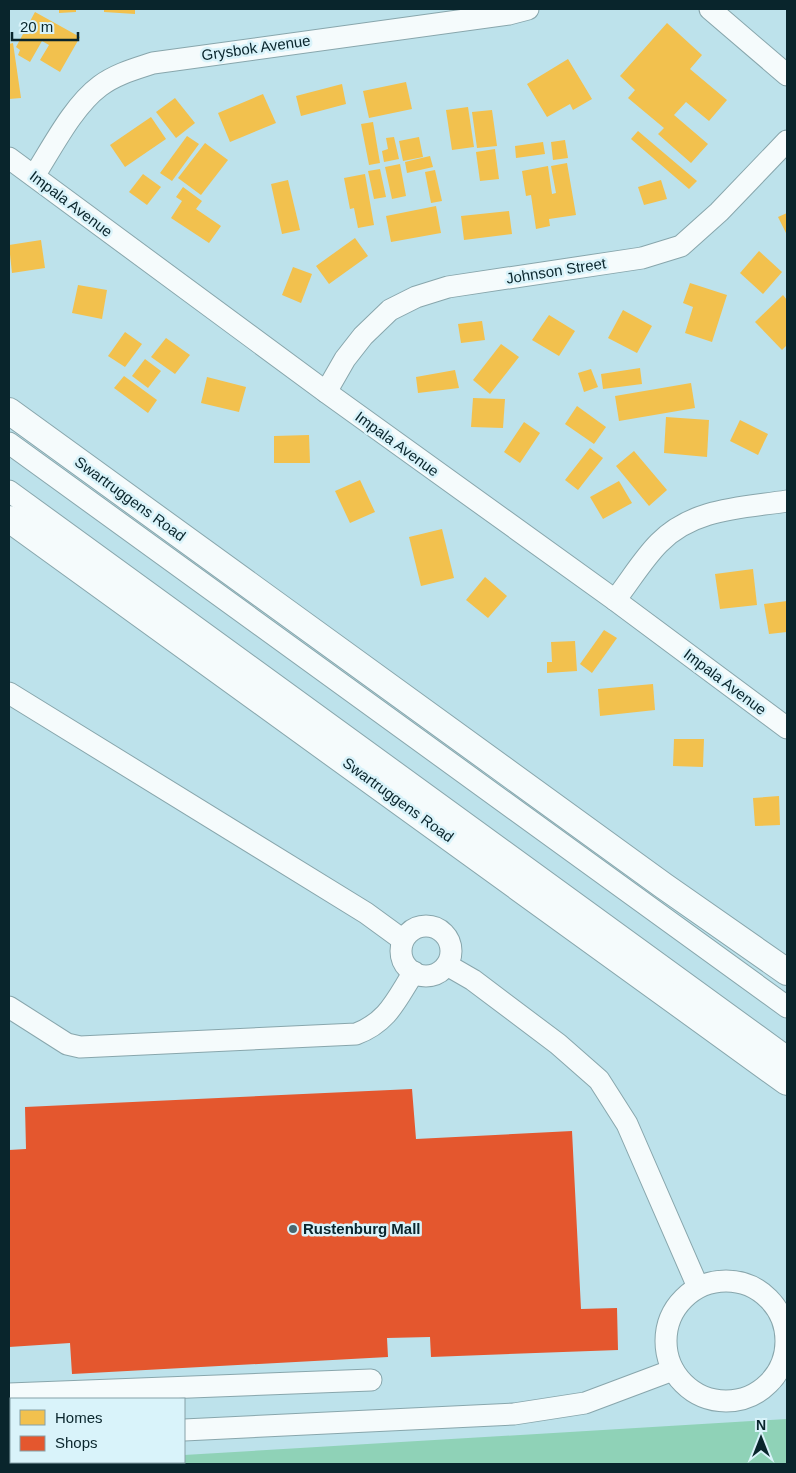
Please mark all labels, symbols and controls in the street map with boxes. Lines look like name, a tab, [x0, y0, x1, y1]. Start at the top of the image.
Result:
scale bar	[12, 10, 79, 42]
text: 20 m	[20, 18, 53, 35]
street label: Grysbok Avenue	[200, 31, 311, 64]
street label: Impala Avenue	[27, 167, 116, 240]
street label: Johnson Street	[505, 254, 608, 287]
street label: Impala Avenue	[352, 408, 442, 480]
street label: Swartruggens Road	[72, 453, 189, 544]
street label: Impala Avenue	[681, 645, 770, 718]
street label: Swartruggens Road	[340, 754, 457, 845]
place label: Rustenburg Mall	[303, 1220, 421, 1237]
marker: Rustenburg Mall	[287, 1223, 299, 1235]
legend	[10, 1398, 185, 1463]
text: Homes	[55, 1409, 103, 1426]
north arrow	[736, 1413, 786, 1463]
text: N	[756, 1417, 766, 1433]
text: Shops	[55, 1434, 98, 1451]

